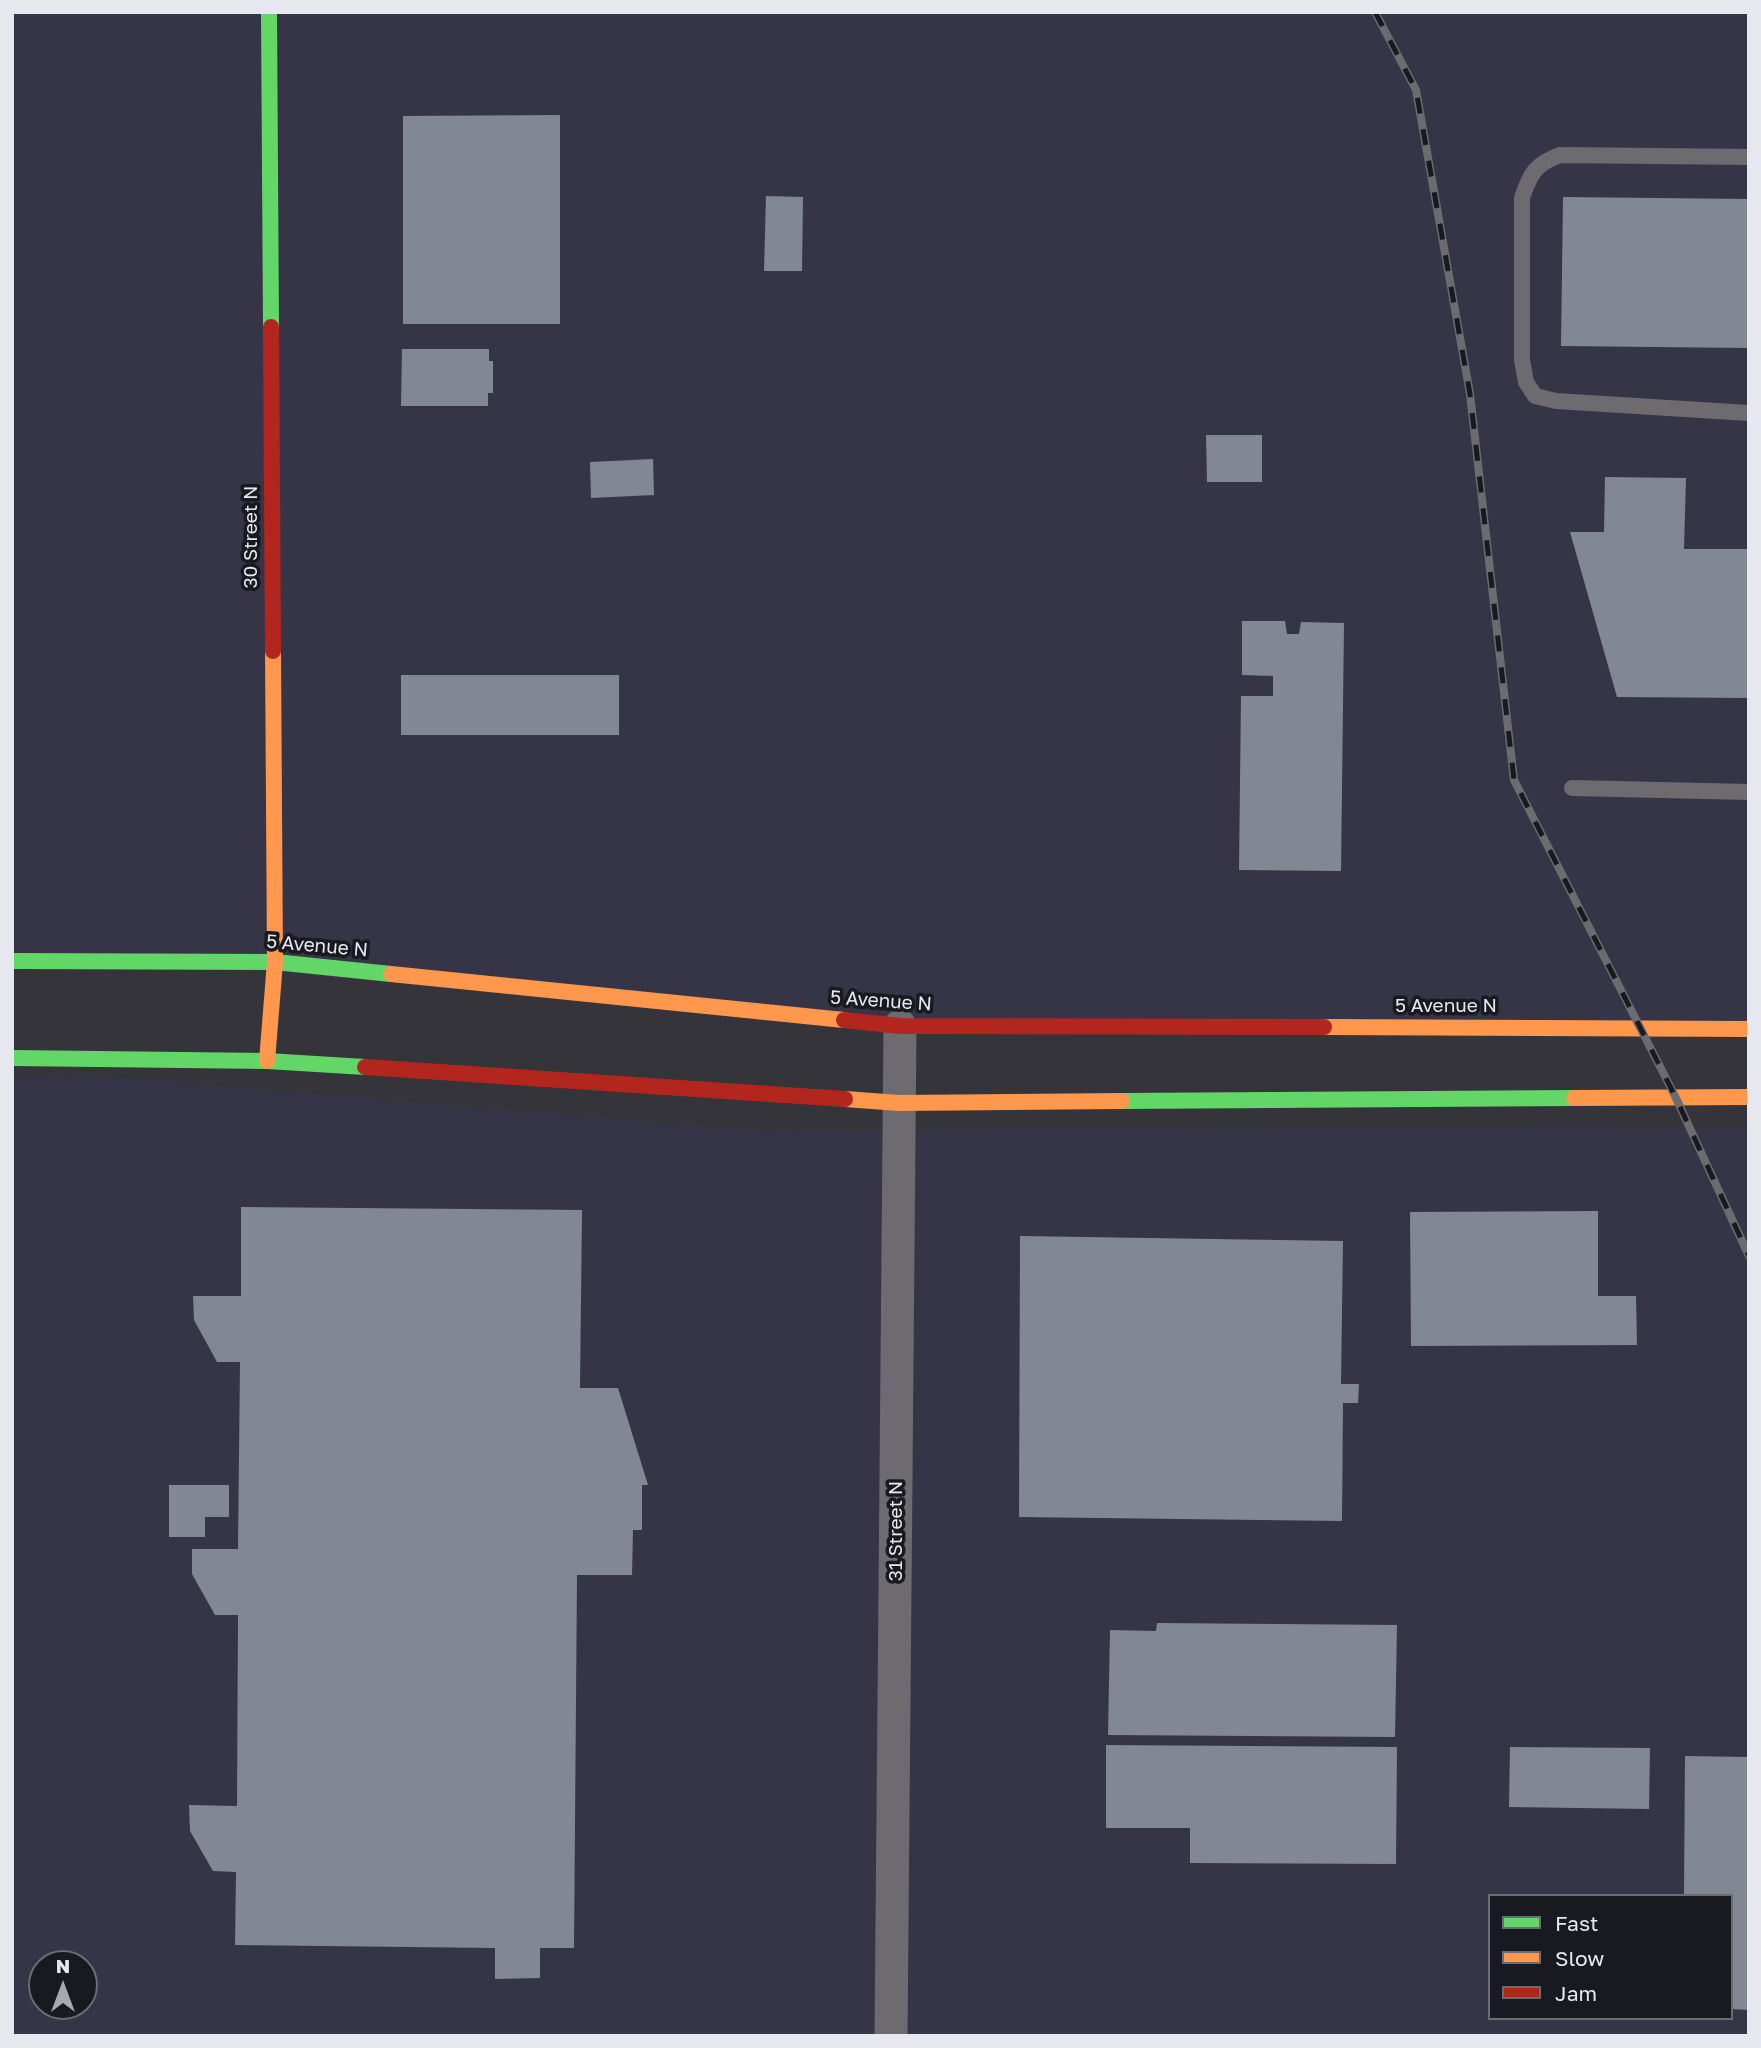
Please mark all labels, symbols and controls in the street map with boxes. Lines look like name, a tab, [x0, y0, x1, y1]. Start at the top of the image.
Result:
street label: 30 Street N	[240, 485, 262, 589]
street label: 5 Avenue N	[265, 930, 369, 962]
street label: 5 Avenue N	[829, 986, 933, 1016]
street label: 5 Avenue N	[1395, 995, 1497, 1017]
street label: 31 Street N	[885, 1481, 907, 1581]
legend	[1488, 1894, 1733, 2020]
text: Fast	[1555, 1910, 1598, 1936]
text: Slow	[1555, 1945, 1604, 1971]
north arrow	[28, 1950, 98, 2020]
text: N	[56, 1954, 70, 1977]
text: Jam	[1555, 1980, 1597, 2006]

